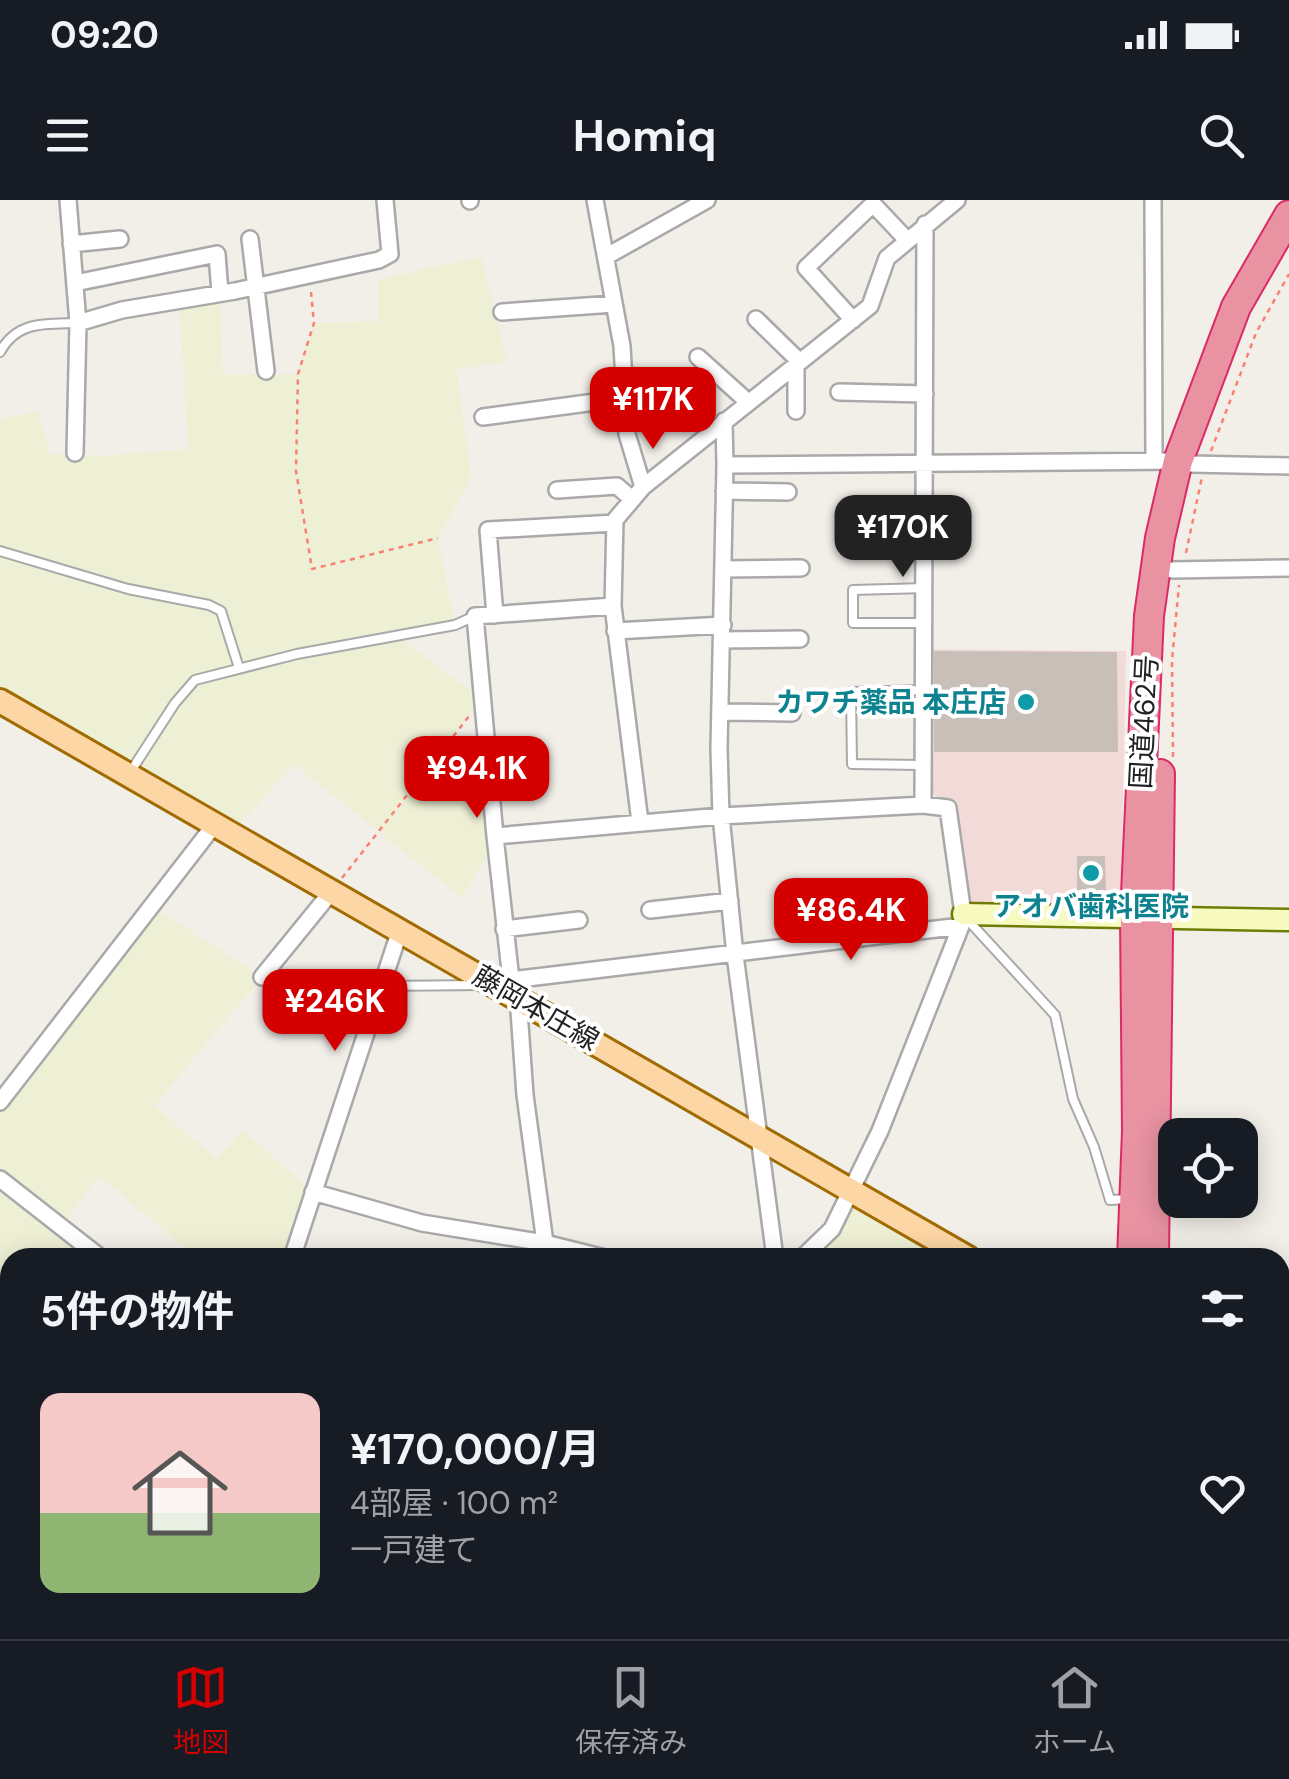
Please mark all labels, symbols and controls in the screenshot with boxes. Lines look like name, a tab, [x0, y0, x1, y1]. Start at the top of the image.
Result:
text: 09:20	[50, 10, 159, 60]
text: Homiq	[573, 106, 716, 165]
icon: menu	[40, 108, 95, 163]
icon: search	[1194, 108, 1249, 163]
pin: ¥117K	[583, 367, 723, 452]
text: ¥117K	[612, 378, 694, 420]
pin: ¥170K	[833, 495, 973, 580]
text: ¥170K	[857, 506, 949, 548]
street label: 国道462号	[1122, 654, 1166, 790]
place label: カワチ薬品 本庄店	[775, 684, 1006, 721]
marker: カワチ薬品 本庄店	[1015, 691, 1037, 713]
pin: ¥94.1K	[396, 736, 558, 821]
text: ¥94.1K	[426, 747, 528, 789]
marker: アオバ歯科医院	[1080, 862, 1102, 884]
pin: ¥86.4K	[770, 878, 932, 963]
place label: アオバ歯科医院	[993, 888, 1189, 925]
text: ¥86.4K	[796, 889, 906, 931]
street label: 藤岡本庄線	[466, 957, 606, 1059]
pin: ¥246K	[265, 969, 405, 1054]
text: ¥246K	[284, 980, 386, 1022]
map controls	[1158, 1118, 1258, 1218]
button: locate	[1158, 1118, 1258, 1218]
icon: filters	[1195, 1281, 1250, 1336]
text: 5件の物件	[40, 1284, 234, 1339]
text: ¥170,000/月	[350, 1422, 601, 1477]
icon: home	[120, 1433, 240, 1553]
icon: heart	[1195, 1466, 1250, 1521]
text: 4部屋 · 100 m²	[350, 1482, 558, 1524]
text: 一戸建て	[350, 1529, 478, 1571]
tab: 地図	[173, 1660, 229, 1761]
tab: 保存済み	[575, 1660, 687, 1761]
tab: ホーム	[1033, 1660, 1116, 1761]

